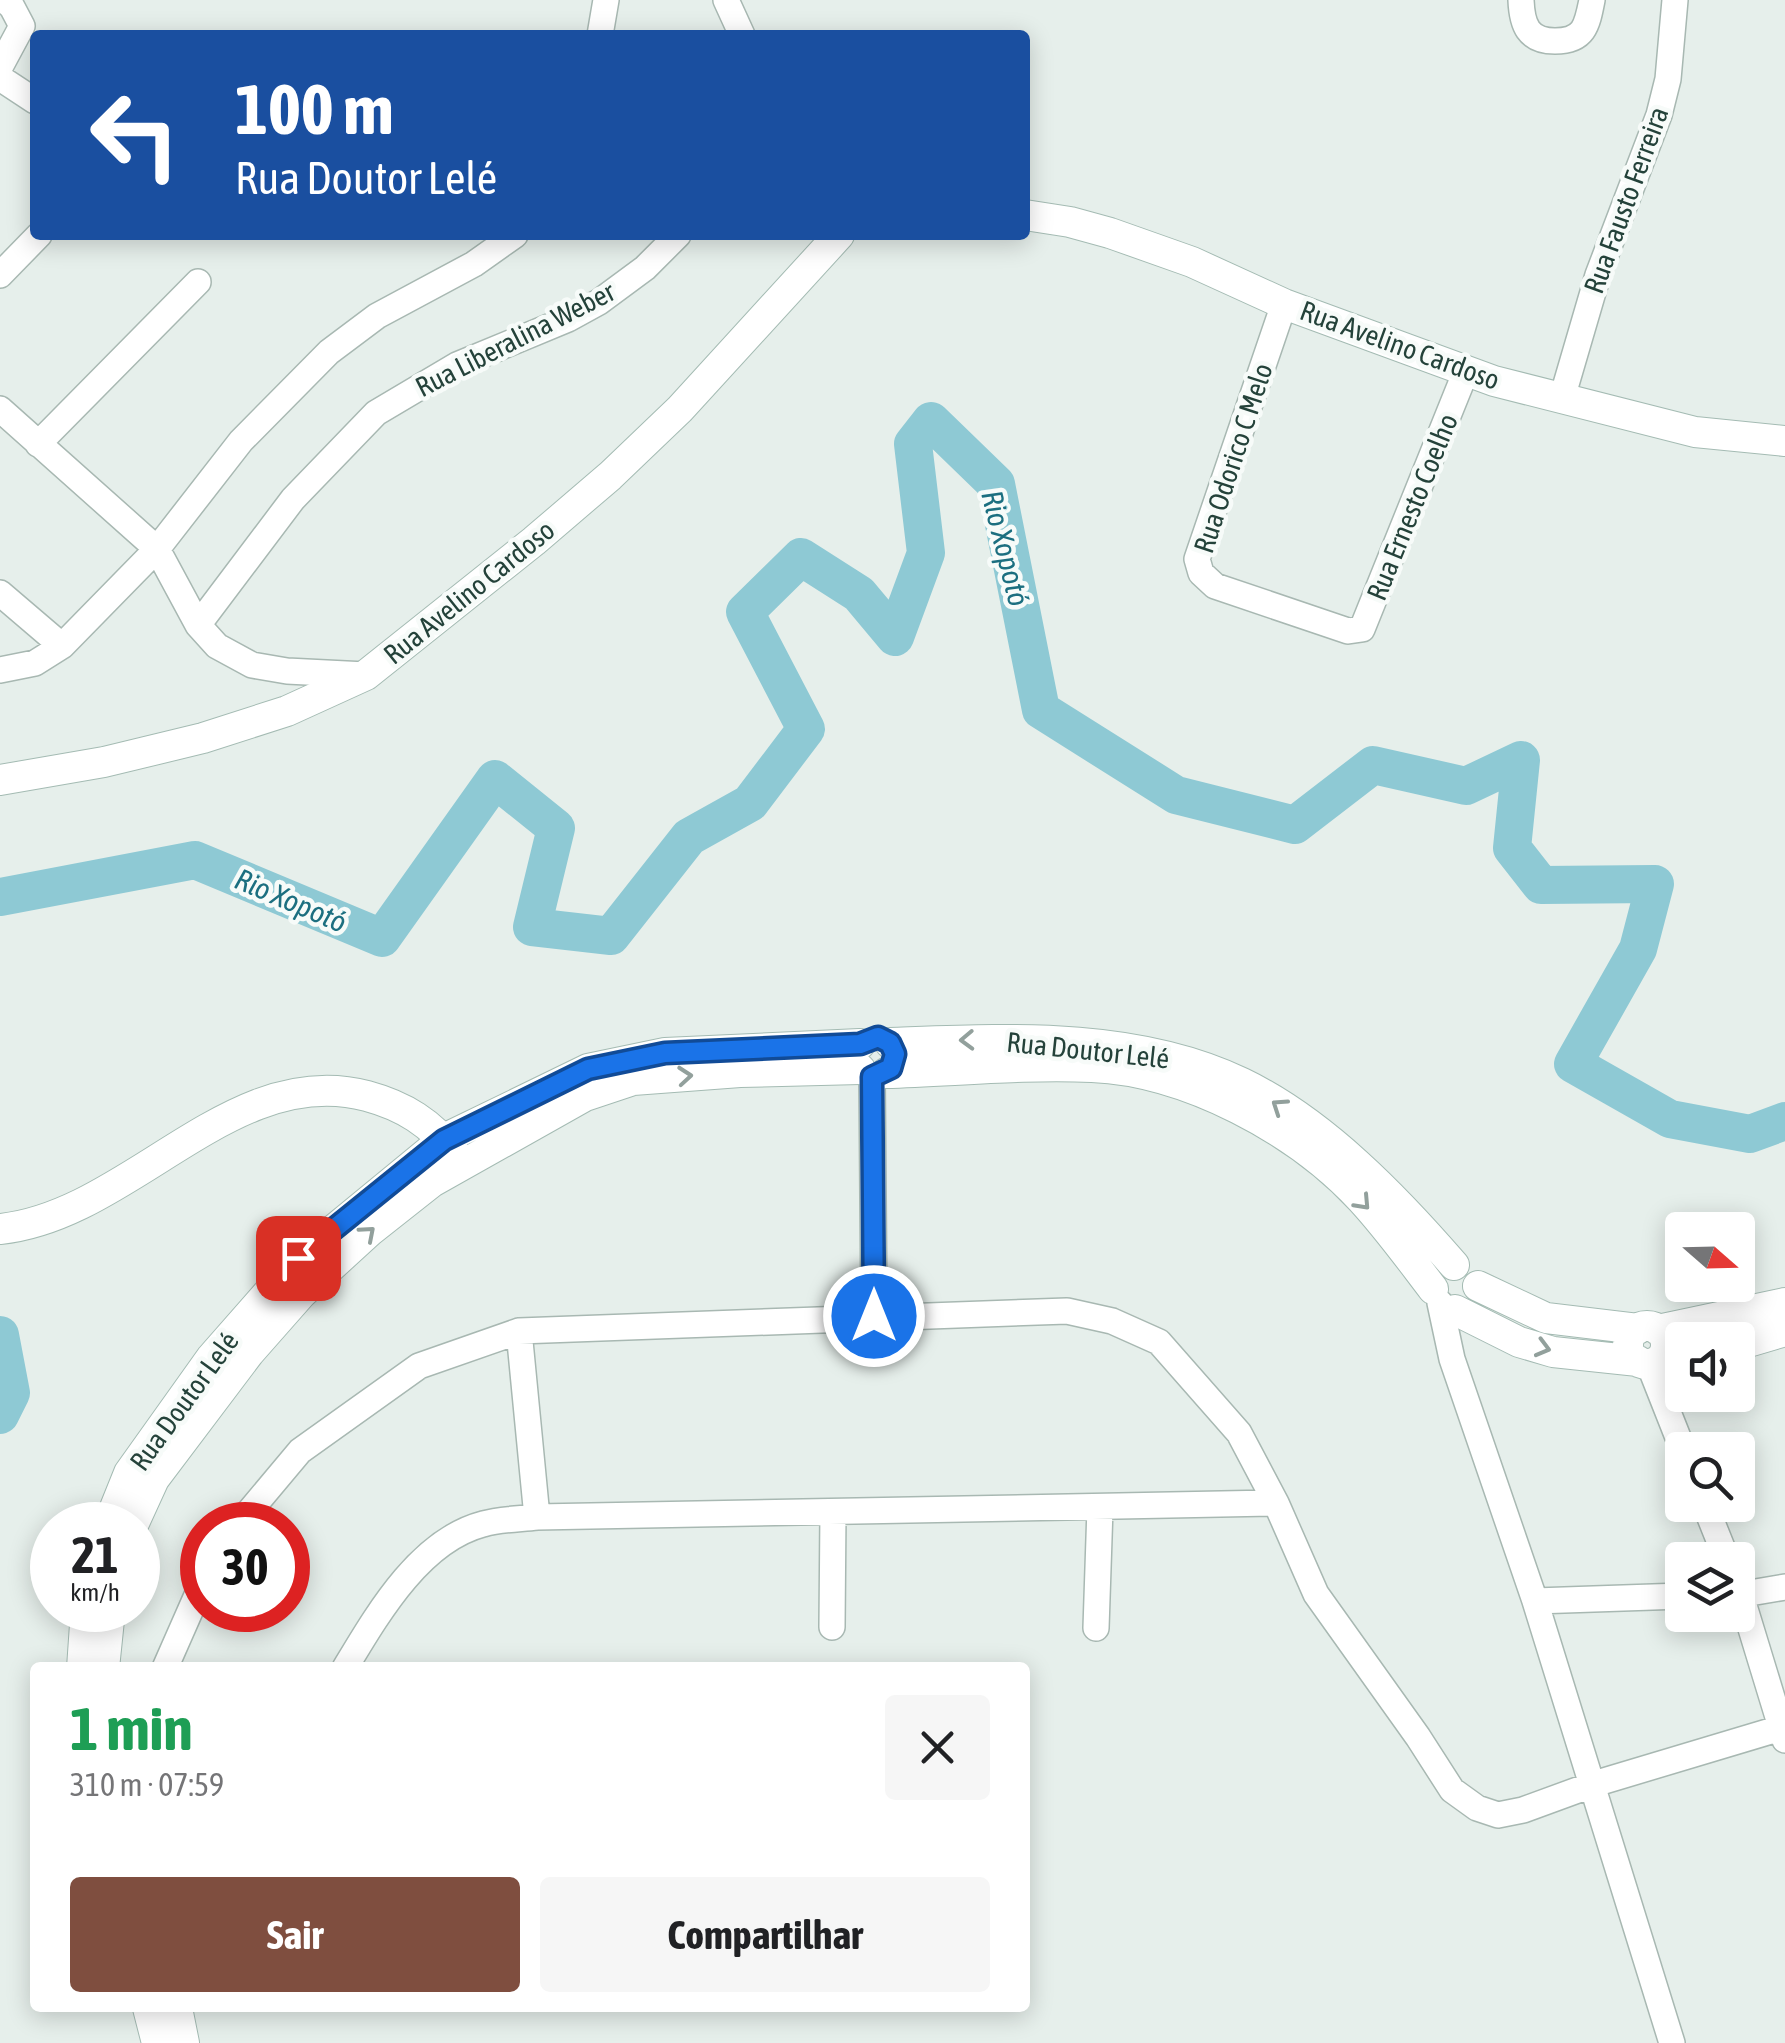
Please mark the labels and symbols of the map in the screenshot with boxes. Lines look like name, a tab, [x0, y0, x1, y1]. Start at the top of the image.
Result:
street label: Rua Fausto Ferreira	[1577, 102, 1675, 298]
street label: Rua Liberalina Weber	[410, 275, 621, 403]
street label: Rua Avelino Cardoso	[1296, 294, 1504, 396]
street label: Rua Odorico C Melo	[1187, 359, 1279, 557]
street label: Rua Ernesto Coelho	[1360, 409, 1464, 605]
water label: Rio Xopotó	[975, 487, 1037, 609]
street label: Rua Avelino Cardoso	[377, 514, 561, 670]
water label: Rio Xopotó	[230, 861, 352, 939]
street label: Rua Doutor Lelé	[1005, 1026, 1171, 1074]
one-way arrow	[958, 1030, 974, 1051]
one-way arrow	[677, 1066, 693, 1088]
one-way arrow	[1272, 1100, 1291, 1118]
one-way arrow	[1352, 1192, 1370, 1210]
north arrow	[1665, 1212, 1755, 1302]
pin	[256, 1216, 341, 1301]
one-way arrow	[357, 1227, 375, 1245]
position arrow	[822, 1264, 926, 1368]
street label: Rua Doutor Lelé	[123, 1326, 245, 1476]
one-way arrow	[1534, 1337, 1551, 1358]
speed limit sign: 30	[180, 1502, 310, 1632]

